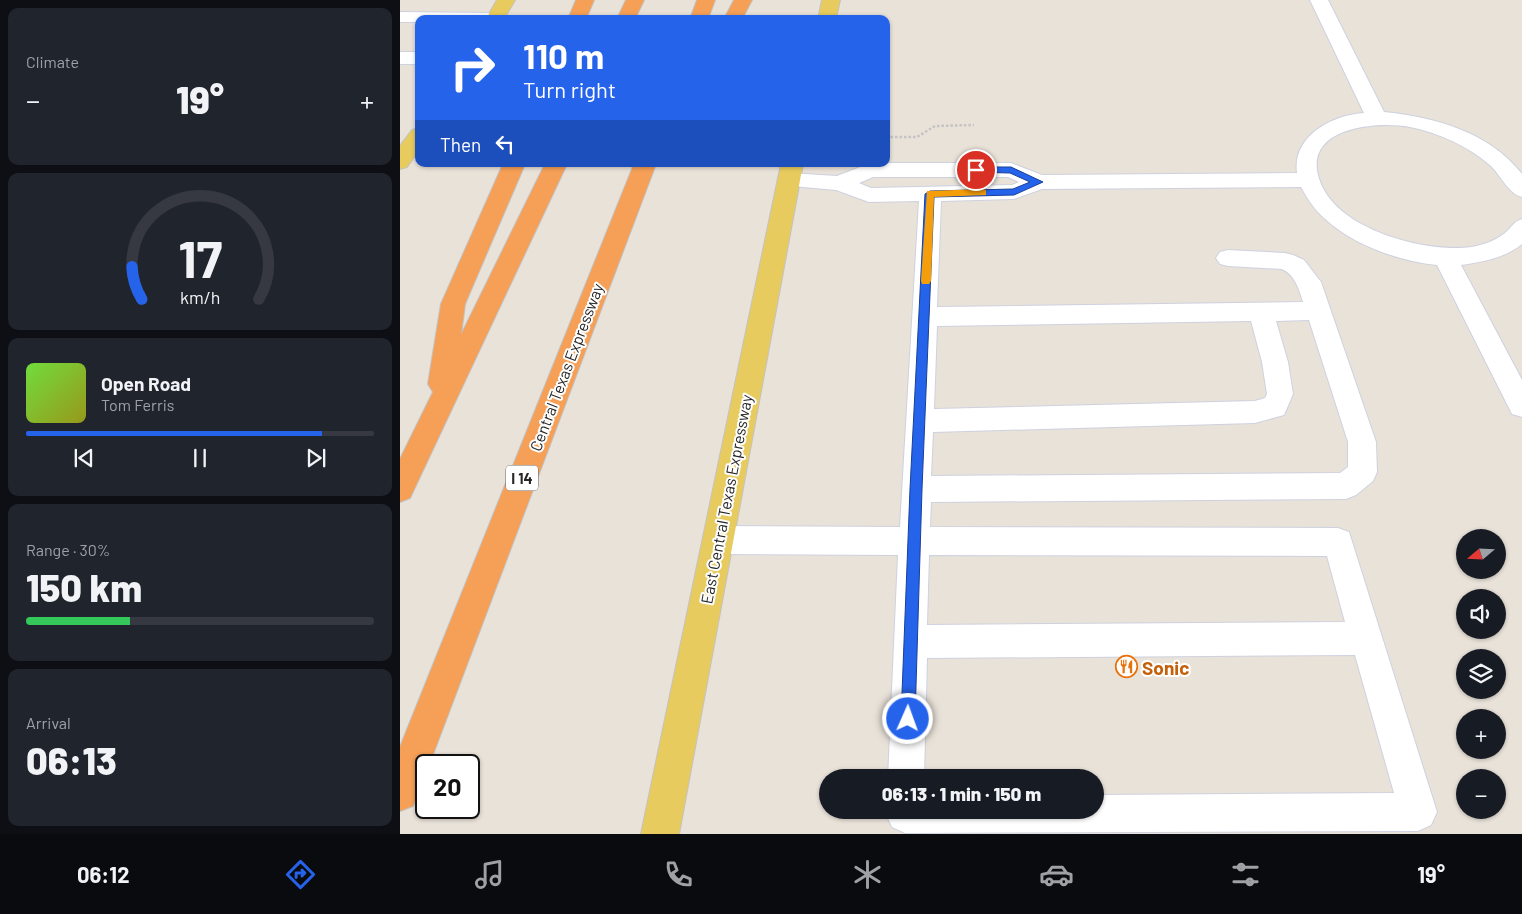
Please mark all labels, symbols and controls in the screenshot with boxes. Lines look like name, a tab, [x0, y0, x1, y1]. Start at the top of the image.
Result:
text: 110 m	[523, 34, 604, 76]
icon: right	[440, 35, 505, 100]
text: Climate	[26, 52, 79, 71]
text: 19°	[176, 76, 224, 122]
text: Turn right	[523, 76, 616, 102]
text: −	[26, 83, 40, 117]
text: +	[360, 83, 374, 117]
icon: left	[491, 130, 519, 158]
text: Then	[440, 133, 481, 156]
pin	[955, 149, 997, 191]
icon: arrive	[962, 156, 990, 184]
text: 17	[178, 226, 222, 288]
street label: Central Texas Expressway	[525, 280, 607, 454]
text: km/h	[180, 286, 220, 308]
text: Open Road	[101, 372, 191, 395]
street label: East Central Texas Expressway	[696, 392, 756, 605]
text: Tom Ferris	[101, 395, 175, 414]
icon: previous	[70, 444, 98, 472]
icon: pause	[186, 444, 214, 472]
icon: next	[302, 444, 330, 472]
road number: I 14	[506, 466, 538, 490]
north arrow	[1456, 529, 1506, 579]
map controls	[1456, 529, 1506, 819]
text: Range · 30%	[26, 540, 110, 559]
text: 150 km	[26, 564, 142, 610]
button: sound	[1456, 589, 1506, 639]
button: layers	[1456, 649, 1506, 699]
restaurant icon: Sonic	[1114, 655, 1138, 679]
place label: Sonic	[1142, 656, 1189, 679]
position arrow	[881, 692, 933, 744]
button: +	[1456, 709, 1506, 759]
text: Arrival	[26, 713, 71, 732]
text: 06:13	[26, 737, 117, 783]
speed limit sign: 20	[415, 754, 480, 819]
button: −	[1456, 769, 1506, 819]
text: 06:13 · 1 min · 150 m	[882, 782, 1041, 805]
icon: directions	[283, 857, 318, 892]
icon: music	[472, 857, 507, 892]
icon: phone	[661, 857, 696, 892]
icon: climate	[850, 857, 885, 892]
icon: car	[1039, 857, 1074, 892]
icon: filters	[1228, 857, 1263, 892]
text: 06:12	[77, 861, 129, 887]
text: 19°	[1417, 861, 1445, 887]

